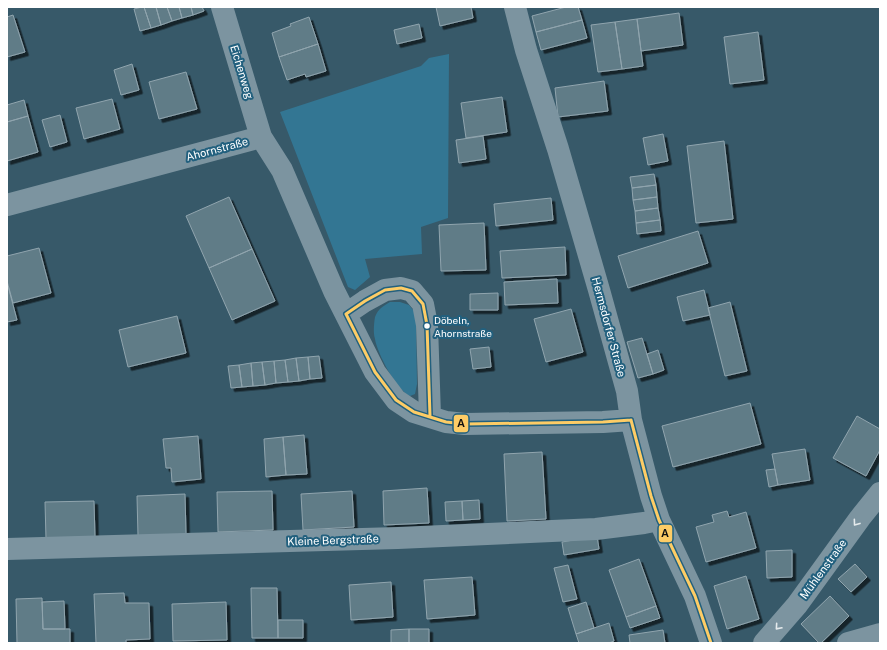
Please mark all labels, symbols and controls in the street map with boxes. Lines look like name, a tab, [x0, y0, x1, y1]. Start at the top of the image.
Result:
street label: Eichenweg	[228, 44, 256, 100]
street label: Ahornstraße	[185, 135, 249, 163]
street label: Hermsdorfer Straße	[590, 276, 628, 378]
place label: Döbeln, Ahornstraße	[434, 314, 492, 339]
marker: Döbeln, Ahornstraße	[422, 321, 432, 331]
line badge: A	[453, 414, 469, 433]
text: A	[457, 417, 465, 429]
one-way arrow	[854, 519, 861, 526]
line badge: A	[658, 524, 673, 543]
text: A	[661, 527, 669, 539]
street label: Kleine Bergstraße	[287, 532, 379, 548]
street label: Mühlenstraße	[797, 537, 849, 601]
one-way arrow	[776, 623, 783, 630]

